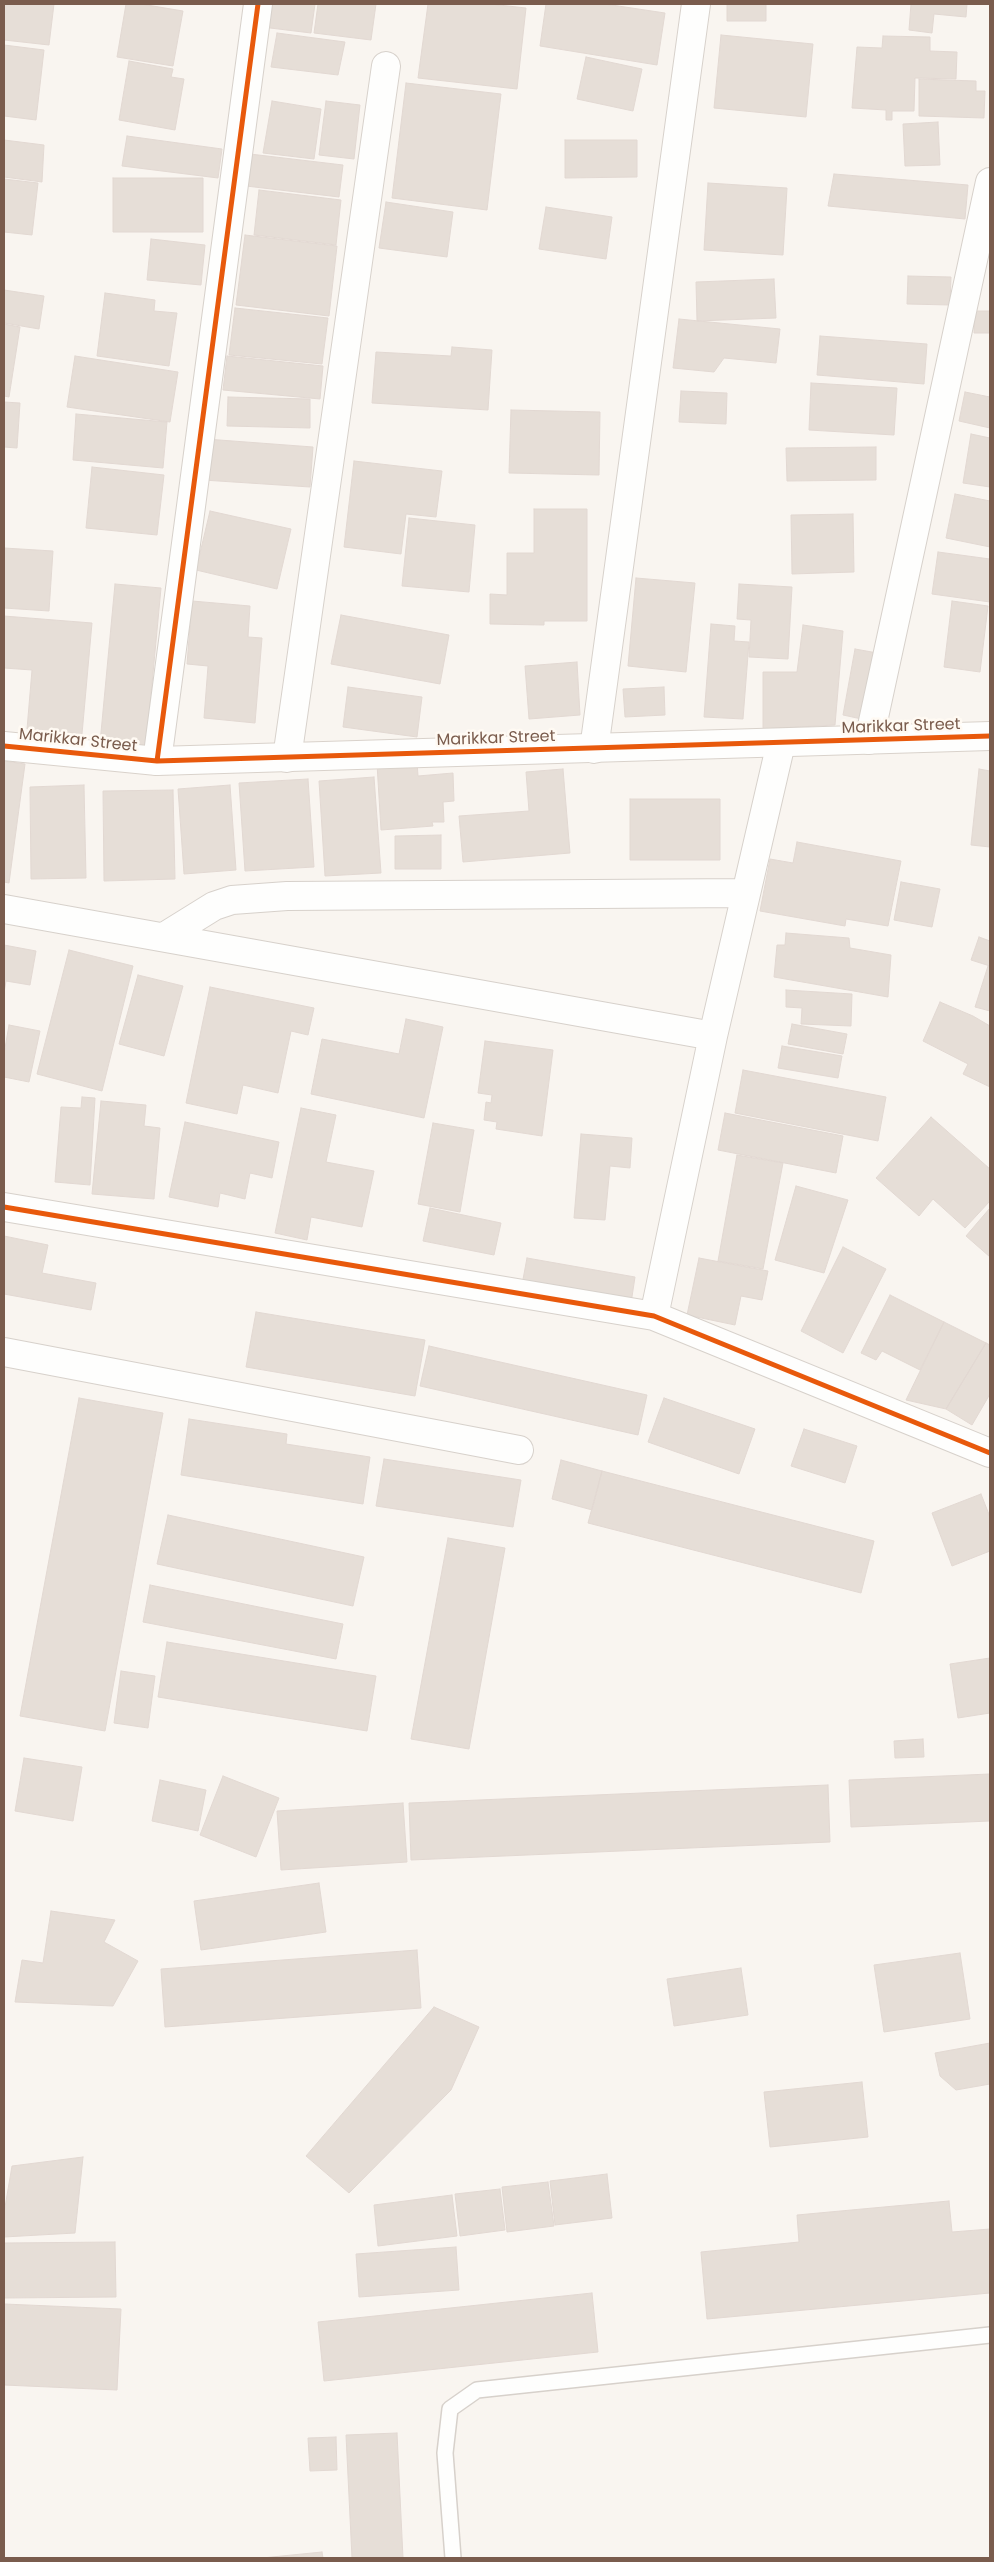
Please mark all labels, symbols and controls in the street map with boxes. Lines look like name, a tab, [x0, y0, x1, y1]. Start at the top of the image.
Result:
street label: Marikkar Street	[841, 715, 961, 739]
street label: Marikkar Street	[18, 725, 138, 757]
street label: Marikkar Street	[436, 727, 556, 751]

